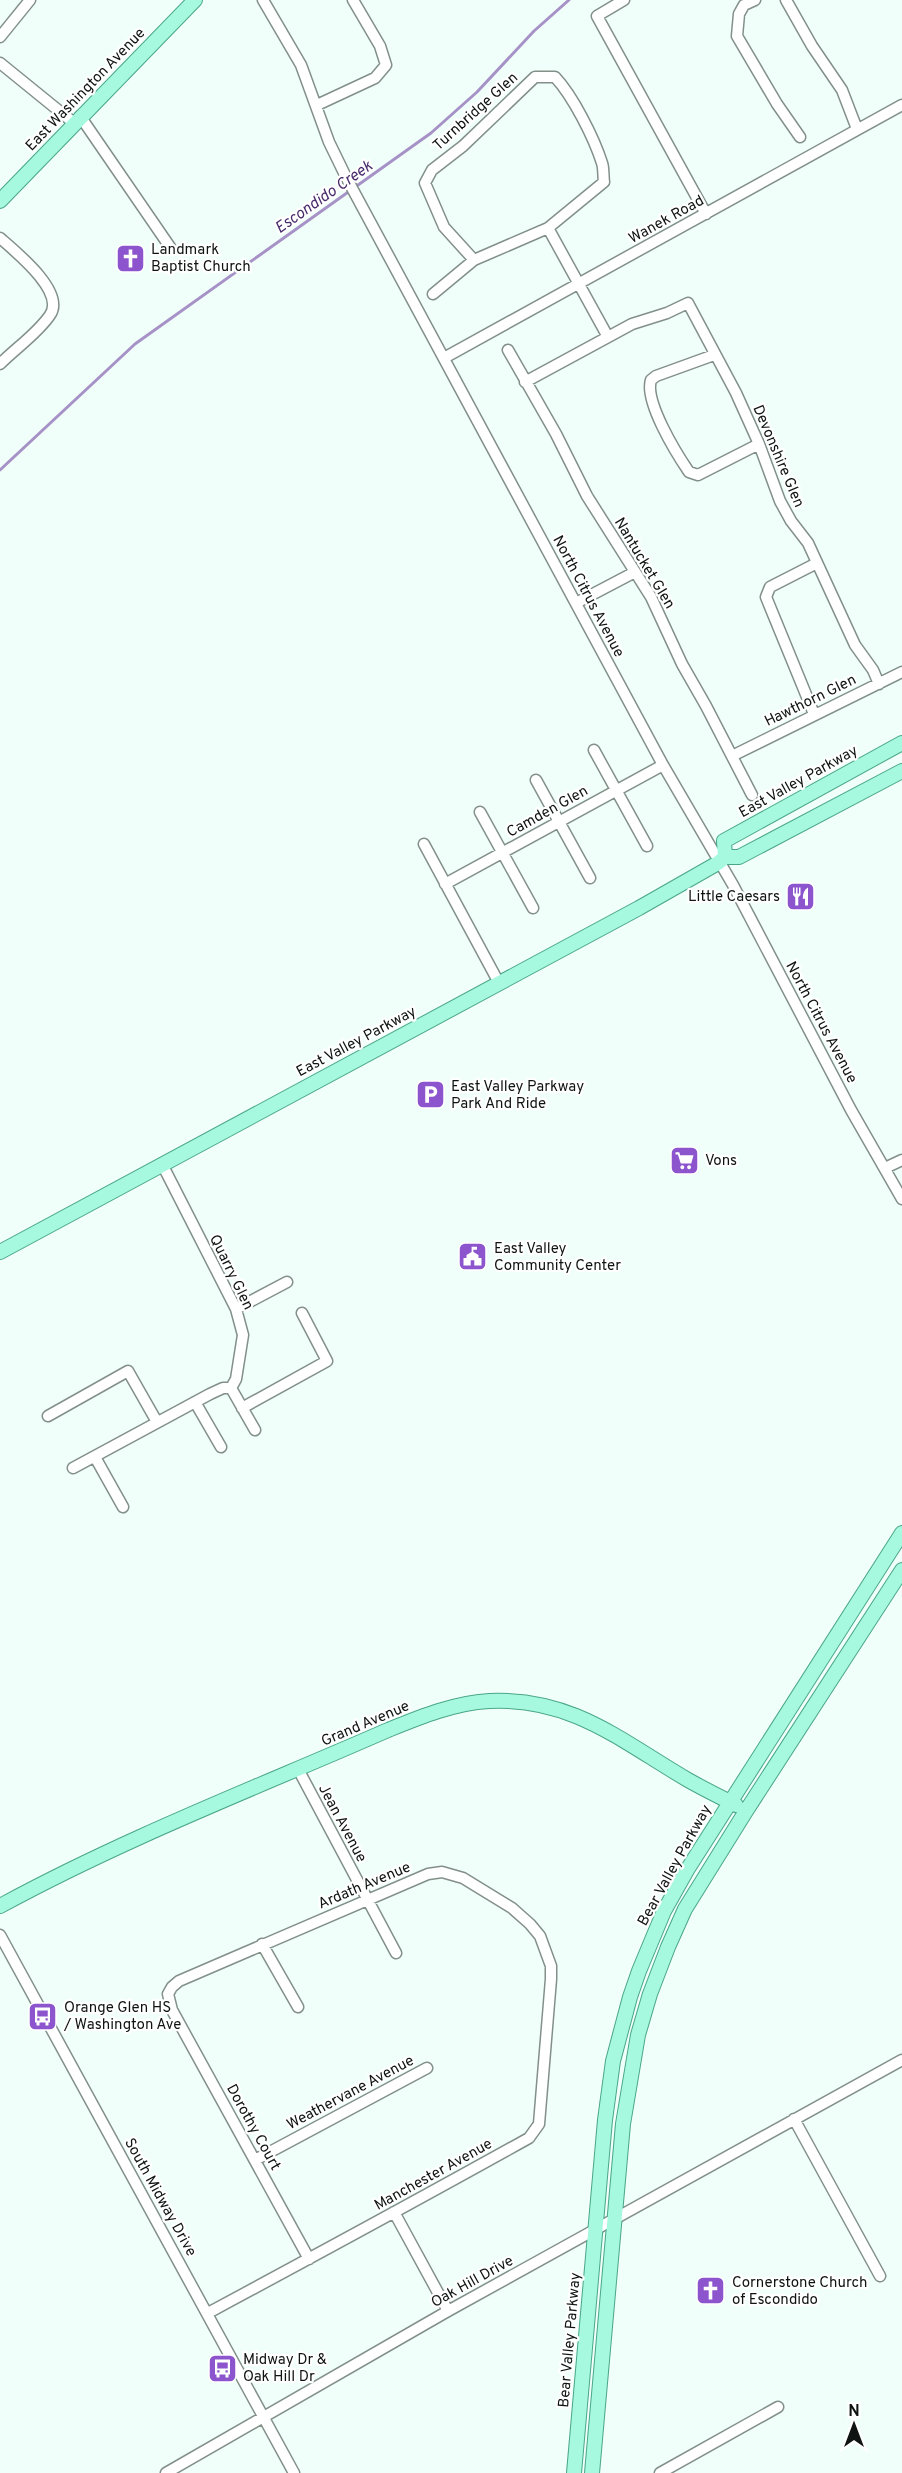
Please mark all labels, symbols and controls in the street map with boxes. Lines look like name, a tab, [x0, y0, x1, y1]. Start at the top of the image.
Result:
street label: East Washington Avenue	[22, 24, 150, 156]
street label: Turnbridge Glen	[429, 69, 523, 155]
water label: Escondido Creek	[271, 156, 378, 239]
street label: Wanek Road	[626, 192, 708, 249]
place label: Landmark Baptist Church	[151, 241, 251, 277]
church icon: Landmark Baptist Church	[114, 242, 146, 274]
street label: Devonshire Glen	[747, 402, 808, 511]
street label: Nantucket Glen	[609, 515, 678, 613]
street label: North Citrus Avenue	[548, 533, 628, 661]
street label: Hawthorn Glen	[762, 671, 860, 732]
street label: East Valley Parkway	[736, 742, 862, 823]
street label: Camden Glen	[504, 782, 592, 843]
restaurant icon: Little Caesars	[785, 880, 817, 912]
place label: Little Caesars	[688, 888, 780, 907]
street label: North Citrus Avenue	[781, 959, 861, 1087]
street label: East Valley Parkway	[293, 1003, 420, 1082]
place label: East Valley Parkway Park And Ride	[451, 1078, 584, 1114]
parking icon: East Valley Parkway Park And Ride	[414, 1079, 446, 1111]
supermarket icon: Vons	[668, 1144, 700, 1176]
place label: Vons	[705, 1152, 737, 1171]
street label: Quarry Glen	[204, 1232, 257, 1314]
place label: East Valley Community Center	[494, 1240, 621, 1276]
public building icon: East Valley Community Center	[457, 1241, 489, 1273]
street label: Grand Avenue	[319, 1697, 413, 1752]
street label: Jean Avenue	[313, 1781, 370, 1866]
street label: Bear Valley Parkway	[634, 1802, 717, 1930]
street label: Ardath Avenue	[315, 1858, 414, 1914]
place label: Orange Glen HS / Washington Ave	[63, 1999, 181, 2035]
bus stop icon: Orange Glen HS / Washington Ave	[27, 2000, 59, 2032]
street label: Weathervane Avenue	[284, 2052, 418, 2135]
street label: Dorothy Court	[221, 2081, 284, 2174]
street label: South Midway Drive	[119, 2135, 200, 2260]
street label: Manchester Avenue	[371, 2135, 496, 2216]
street label: Oak Hill Drive	[428, 2252, 517, 2313]
street label: Bear Valley Parkway	[555, 2272, 586, 2409]
place label: Cornerstone Church of Escondido	[732, 2274, 867, 2310]
church icon: Cornerstone Church of Escondido	[695, 2275, 727, 2307]
place label: Midway Dr & Oak Hill Dr	[243, 2351, 327, 2387]
bus stop icon: Midway Dr & Oak Hill Dr	[206, 2352, 238, 2384]
north arrow	[824, 2395, 884, 2455]
text: N	[848, 2402, 860, 2422]

